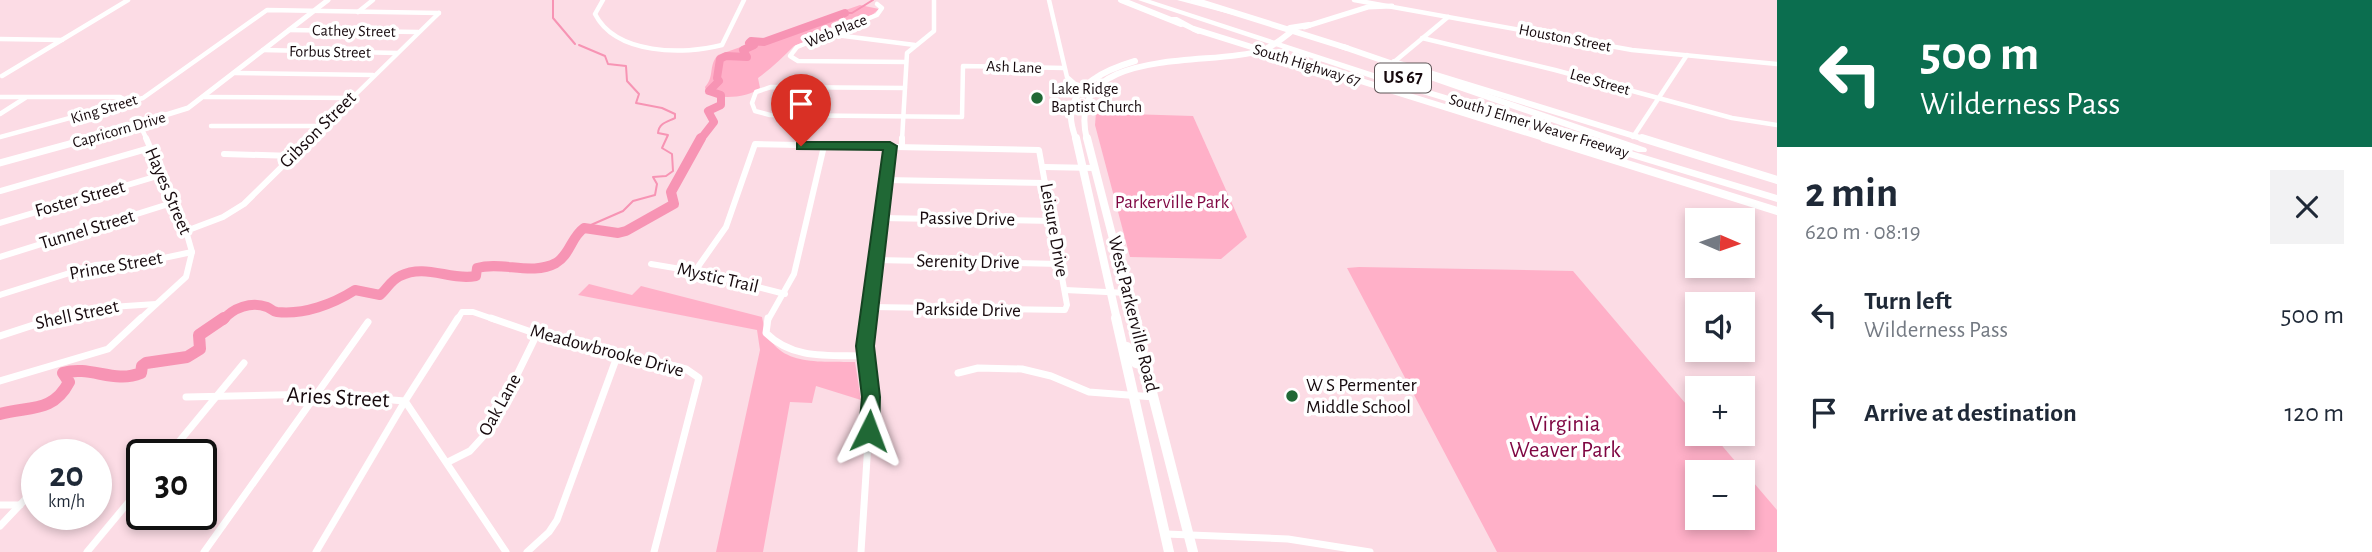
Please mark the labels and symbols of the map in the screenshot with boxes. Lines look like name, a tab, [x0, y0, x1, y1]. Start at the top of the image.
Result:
street label: Web Place	[803, 11, 869, 51]
street label: Houston Street	[1517, 21, 1613, 55]
street label: Cathey Street	[312, 22, 396, 41]
street label: South Highway 67	[1251, 41, 1363, 90]
street label: Forbus Street	[289, 43, 371, 61]
street label: Ash Lane	[986, 58, 1042, 76]
road number: US 67	[1375, 64, 1431, 92]
street label: Lee Street	[1568, 66, 1632, 98]
pin	[771, 74, 831, 146]
place label: Lake Ridge Baptist Church	[1051, 81, 1142, 115]
street label: Gibson Street	[276, 88, 360, 172]
marker: Lake Ridge Baptist Church	[1029, 90, 1045, 106]
street label: King Street	[69, 91, 139, 127]
street label: South J Elmer Weaver Freeway	[1447, 91, 1631, 162]
street label: Capricorn Drive	[71, 109, 167, 151]
street label: Hayes Street	[141, 145, 195, 237]
street label: Foster Street	[33, 177, 127, 221]
street label: Leisure Drive	[1036, 182, 1072, 278]
park label: Parkerville Park	[1115, 193, 1229, 212]
street label: Tunnel Street	[37, 207, 137, 253]
north arrow	[1685, 208, 1755, 278]
street label: Passive Drive	[919, 209, 1015, 229]
street label: West Parkerville Road	[1104, 234, 1162, 394]
street label: Prince Street	[68, 248, 164, 284]
street label: Serenity Drive	[916, 252, 1020, 272]
street label: Mystic Trail	[675, 259, 761, 297]
street label: Shell Street	[34, 297, 120, 333]
street label: Parkside Drive	[915, 300, 1021, 320]
street label: Meadowbrooke Drive	[528, 321, 686, 381]
street label: Oak Lane	[475, 371, 525, 439]
place label: W S Permenter Middle School	[1306, 376, 1417, 417]
street label: Aries Street	[286, 384, 391, 412]
marker: W S Permenter Middle School	[1284, 388, 1300, 404]
position arrow	[832, 394, 906, 468]
park label: Virginia Weaver Park	[1509, 413, 1621, 462]
speed limit sign: 30	[126, 439, 217, 530]

